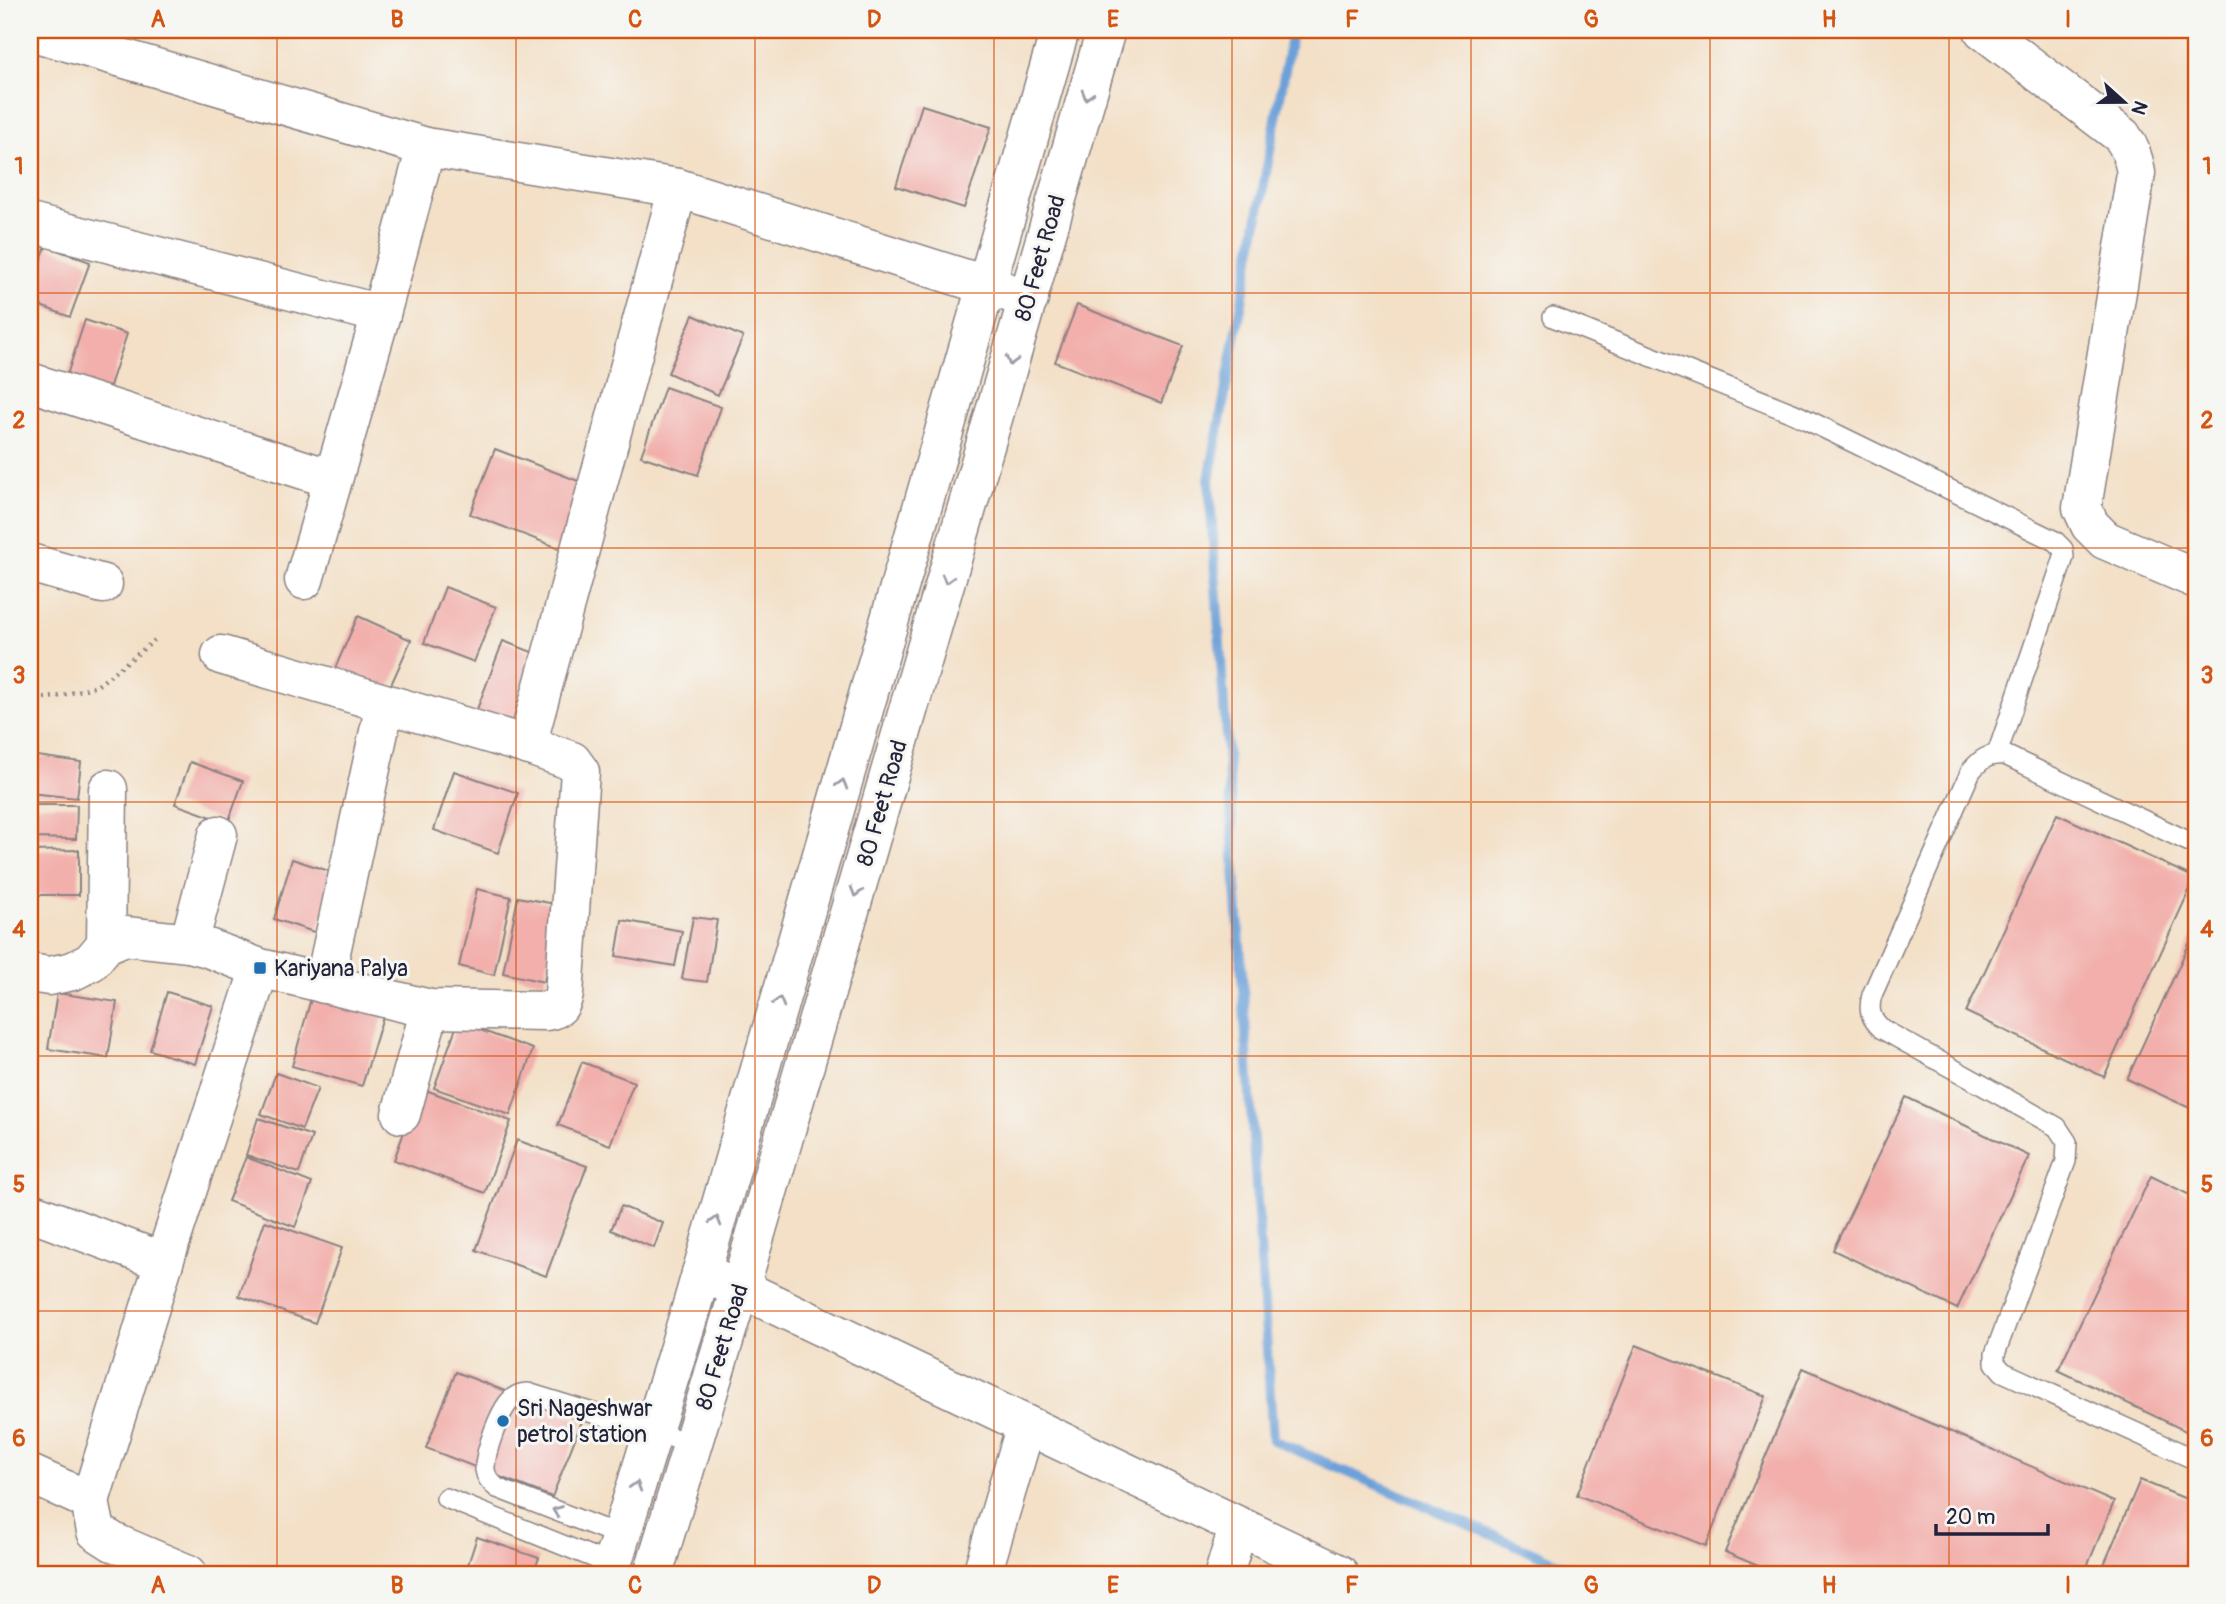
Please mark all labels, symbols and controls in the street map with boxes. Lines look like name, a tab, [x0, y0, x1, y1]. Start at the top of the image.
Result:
text: A	[151, 5, 166, 34]
text: B	[390, 5, 404, 34]
text: C	[628, 5, 642, 34]
text: D	[867, 5, 881, 34]
text: E	[1107, 5, 1119, 34]
text: F	[1345, 5, 1359, 34]
text: G	[1583, 5, 1599, 34]
text: H	[1822, 5, 1836, 34]
text: I	[2065, 5, 2071, 34]
north arrow	[2090, 66, 2160, 136]
one-way arrow	[1081, 89, 1096, 101]
text: N	[2125, 97, 2152, 118]
text: 1	[15, 152, 24, 181]
text: 1	[2203, 152, 2212, 181]
street label: 80 Feet Road	[1008, 192, 1072, 324]
one-way arrow	[1004, 355, 1019, 367]
text: 2	[13, 406, 26, 435]
text: 2	[2201, 406, 2214, 435]
one-way arrow	[940, 573, 955, 585]
text: 3	[13, 661, 25, 690]
text: 3	[2201, 661, 2213, 690]
street label: 80 Feet Road	[850, 737, 914, 869]
one-way arrow	[834, 778, 849, 790]
one-way arrow	[849, 886, 864, 898]
text: 4	[12, 915, 26, 944]
text: 4	[2200, 915, 2214, 944]
place label: Kariyana Palya	[274, 954, 408, 983]
marker: Kariyana Palya	[252, 960, 268, 976]
one-way arrow	[771, 996, 786, 1008]
text: 5	[13, 1170, 25, 1199]
text: 5	[2201, 1170, 2213, 1199]
one-way arrow	[708, 1215, 723, 1227]
street label: 80 Feet Road	[689, 1281, 755, 1413]
place label: Sri Nageshwar petrol station	[517, 1394, 652, 1449]
marker: Sri Nageshwar petrol station	[495, 1413, 511, 1429]
text: 6	[12, 1424, 26, 1453]
text: 6	[2200, 1424, 2214, 1453]
one-way arrow	[628, 1480, 643, 1492]
scale bar	[1936, 1492, 2048, 1536]
text: 20 m	[1946, 1504, 1995, 1531]
one-way arrow	[552, 1505, 564, 1519]
text: A	[151, 1571, 166, 1600]
text: B	[390, 1571, 404, 1600]
text: C	[628, 1571, 642, 1600]
text: D	[867, 1571, 881, 1600]
text: E	[1107, 1571, 1119, 1600]
text: F	[1345, 1571, 1359, 1600]
text: G	[1583, 1571, 1599, 1600]
text: H	[1822, 1571, 1836, 1600]
text: I	[2065, 1571, 2071, 1600]

